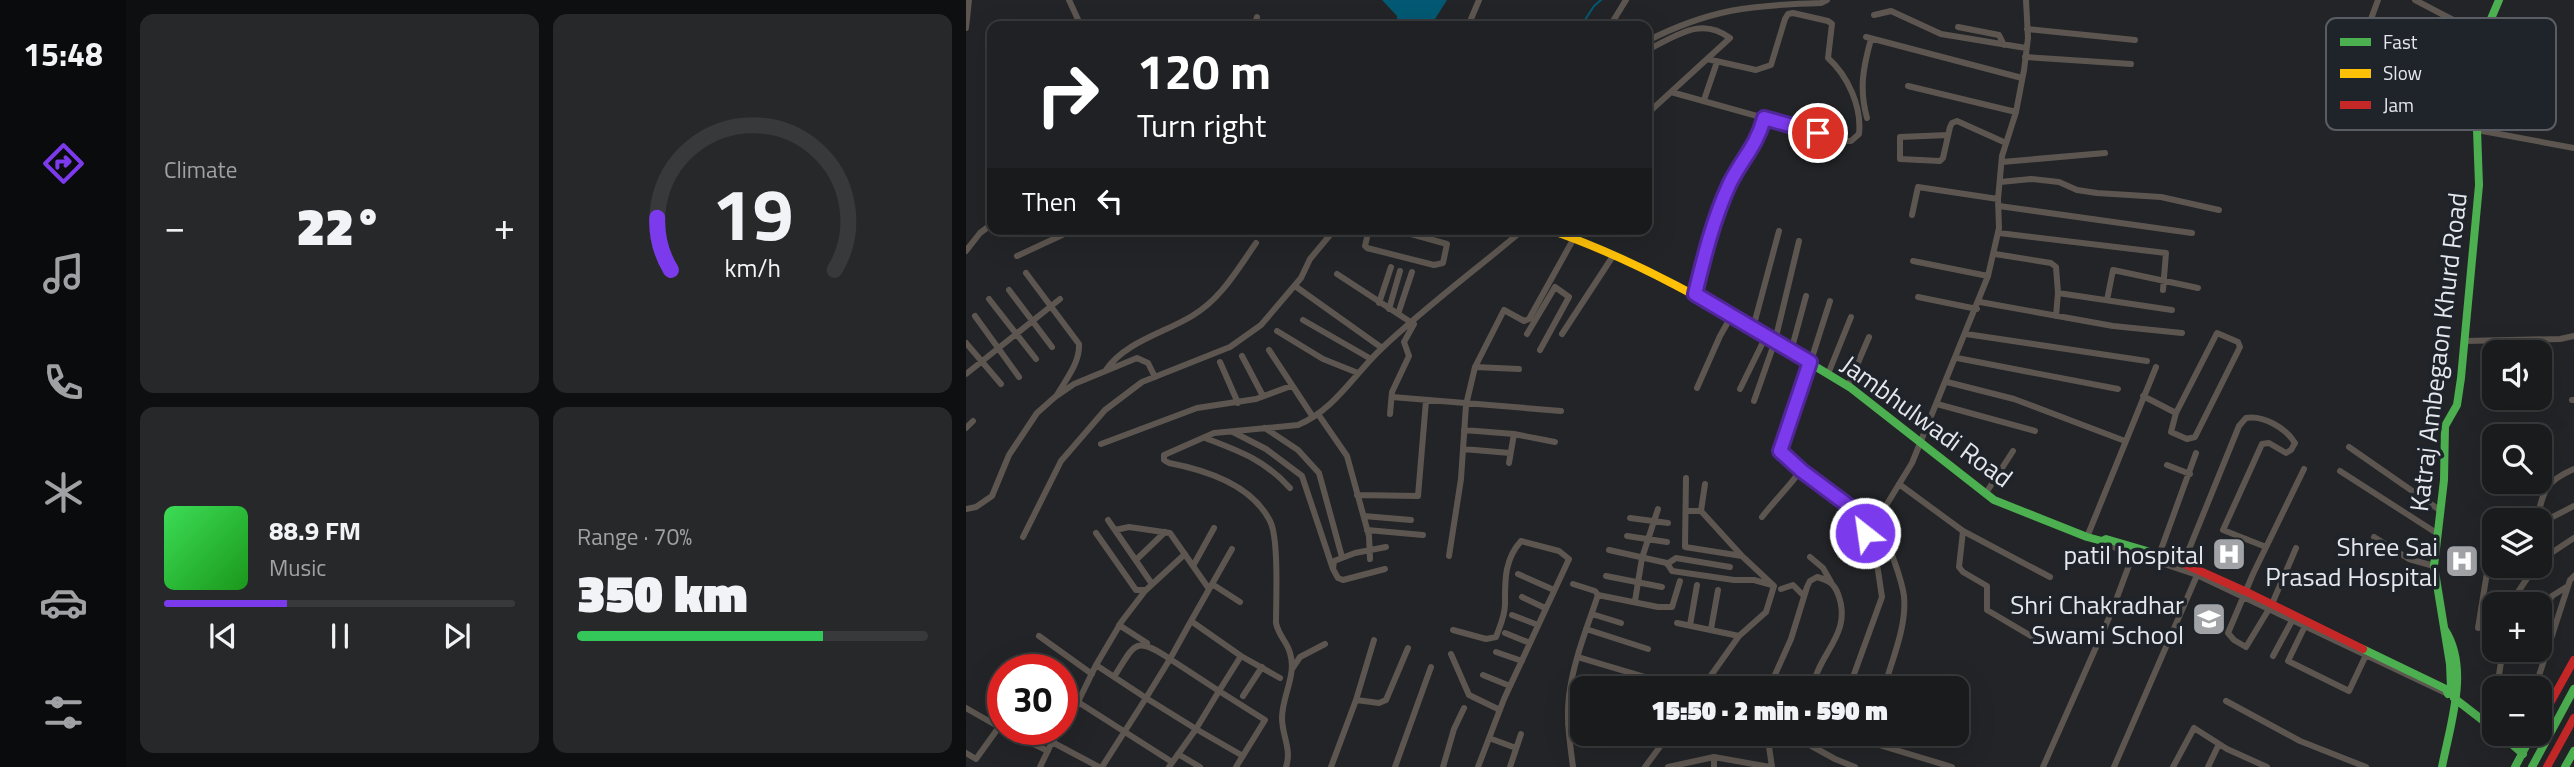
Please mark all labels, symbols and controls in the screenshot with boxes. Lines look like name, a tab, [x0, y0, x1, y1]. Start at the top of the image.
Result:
legend	[2326, 18, 2556, 130]
text: Fast	[2383, 27, 2418, 56]
text: 15:48	[23, 30, 103, 78]
text: 120 m	[1137, 33, 1271, 108]
icon: right	[1022, 49, 1113, 140]
text: Slow	[2383, 58, 2422, 87]
text: Jam	[2383, 90, 2414, 119]
text: Turn right	[1137, 101, 1266, 149]
pin	[1788, 103, 1848, 163]
icon: arrive	[1799, 114, 1837, 152]
icon: directions	[39, 139, 88, 188]
text: Climate	[164, 152, 237, 187]
text: 19	[712, 158, 793, 268]
text: Then	[1022, 182, 1077, 221]
icon: left	[1091, 182, 1129, 220]
text: 22°	[297, 186, 382, 265]
street label: Katraj Ambegaon Khurd Road	[2399, 190, 2477, 514]
text: −	[164, 197, 185, 255]
text: +	[494, 197, 515, 255]
text: km/h	[724, 248, 781, 286]
icon: music	[39, 249, 88, 298]
map controls	[2482, 340, 2552, 746]
button: sound	[2482, 340, 2552, 410]
street label: Jambhulwadi Road	[1833, 345, 2021, 497]
icon: phone	[39, 358, 88, 407]
button: search	[2482, 424, 2552, 494]
icon: climate	[39, 468, 88, 517]
position arrow	[1828, 496, 1902, 570]
button: layers	[2482, 508, 2552, 578]
text: 88.9 FM	[269, 511, 361, 550]
text: Range · 70%	[577, 519, 692, 554]
place label: Shree Sai Prasad Hospital	[2265, 527, 2438, 596]
place label: patil hospital	[2063, 535, 2204, 574]
hospital icon: patil hospital	[2210, 535, 2248, 573]
hospital icon: Shree Sai Prasad Hospital	[2443, 542, 2481, 580]
text: Music	[269, 550, 326, 585]
text: 350 km	[577, 553, 748, 632]
icon: car	[39, 578, 88, 627]
place label: Shri Chakradhar Swami School	[2010, 585, 2184, 654]
button: +	[2482, 592, 2552, 662]
school or university icon: Shri Chakradhar Swami School	[2190, 600, 2228, 638]
icon: previous	[204, 617, 242, 655]
icon: pause	[321, 617, 359, 655]
icon: next	[438, 617, 476, 655]
speed limit sign: 30	[987, 654, 1078, 745]
button: −	[2482, 676, 2552, 746]
icon: filters	[39, 688, 88, 737]
text: 15:50 · 2 min · 590 m	[1651, 691, 1888, 730]

